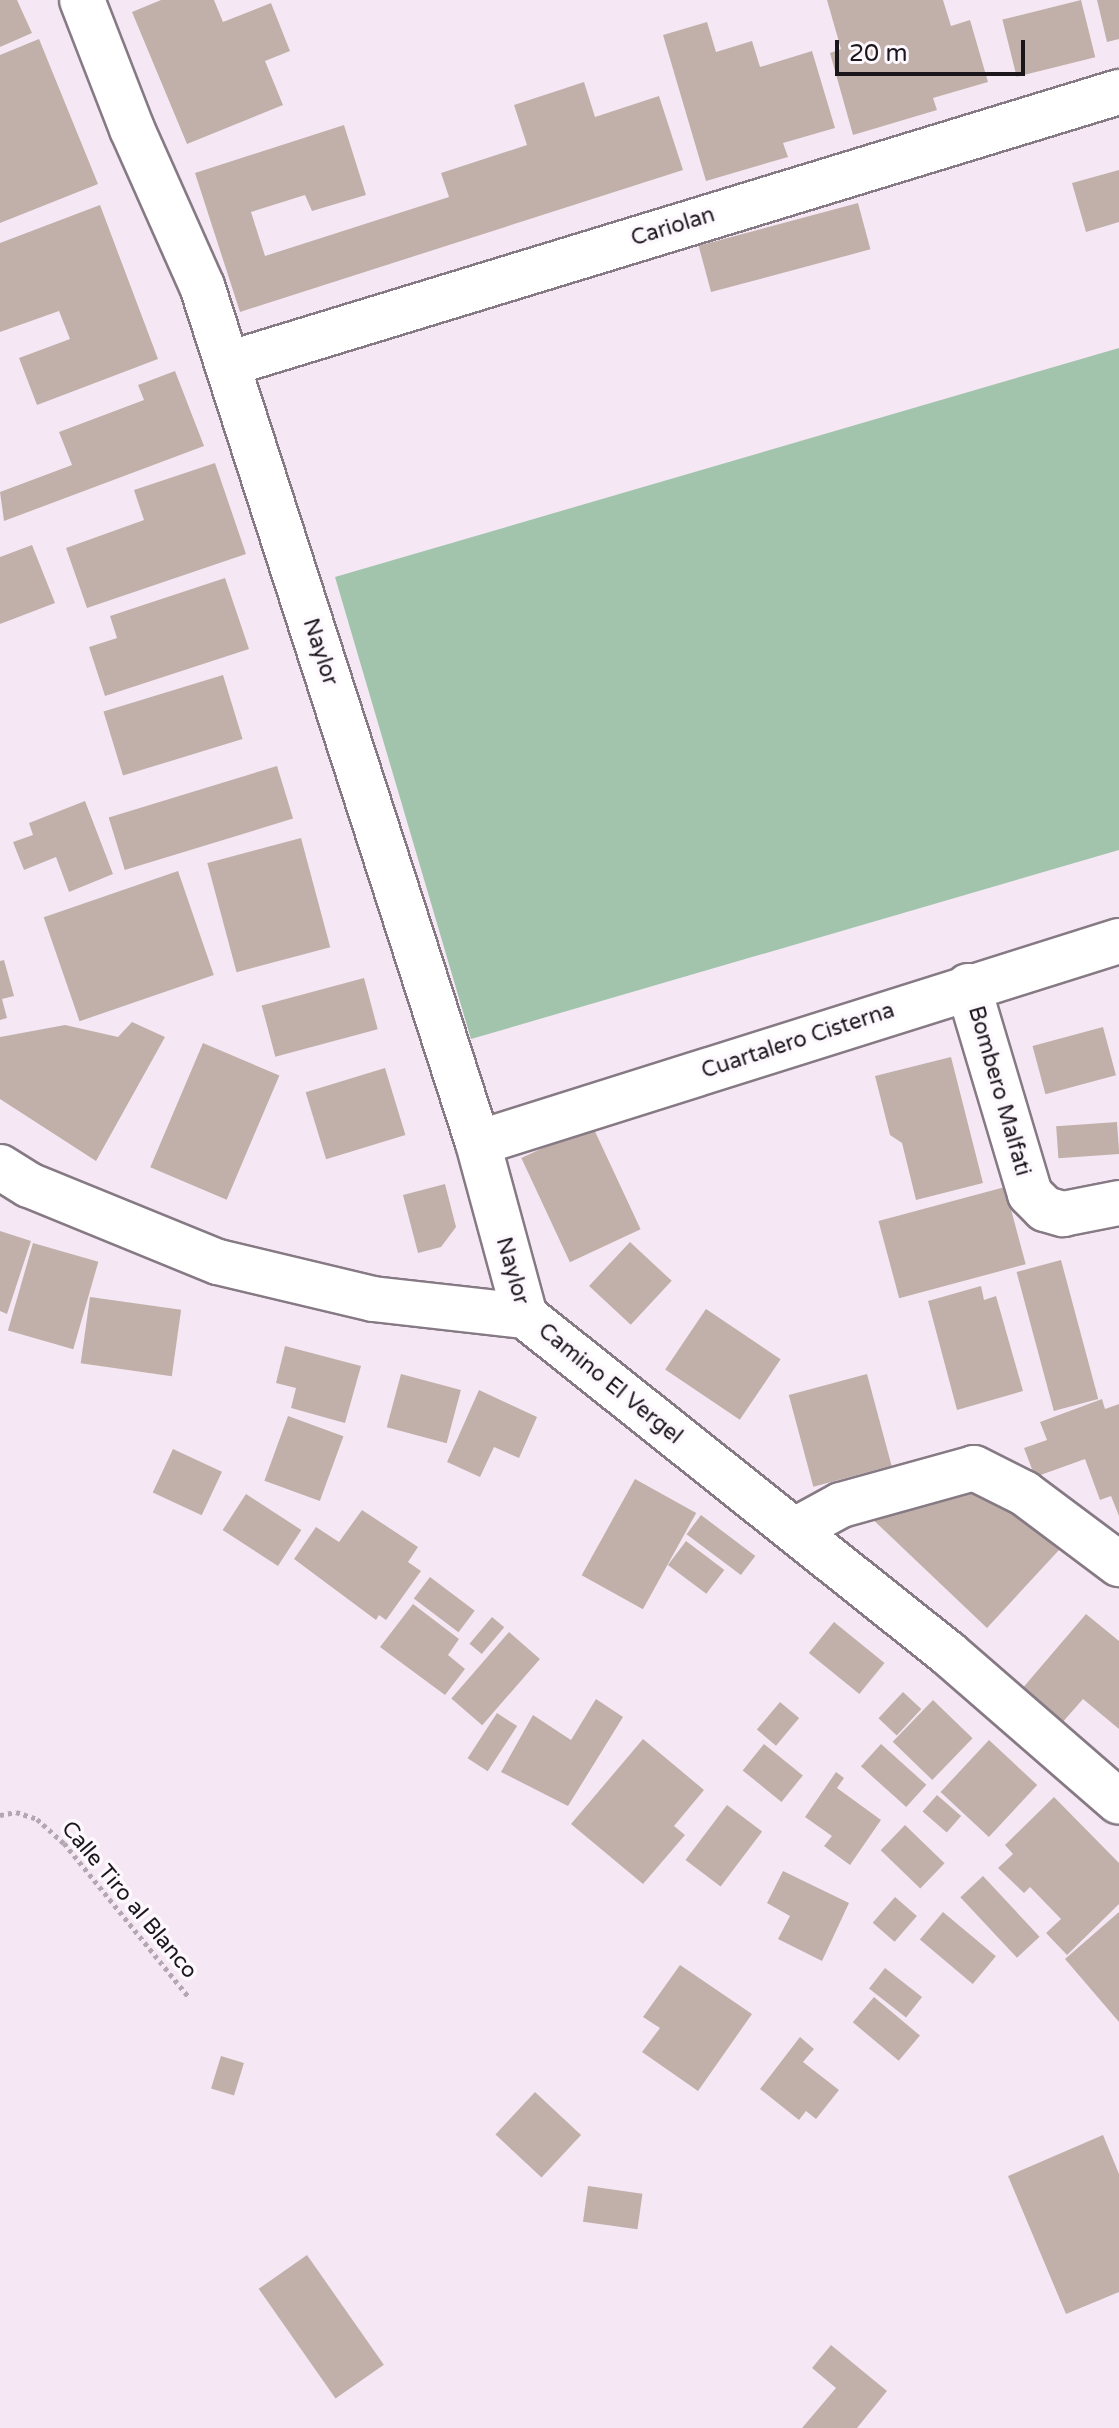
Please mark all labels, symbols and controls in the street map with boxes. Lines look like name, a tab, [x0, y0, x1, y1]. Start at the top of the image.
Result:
scale bar	[839, 24, 1029, 74]
text: 20 m	[849, 39, 907, 68]
street label: Cariolan	[628, 202, 718, 252]
street label: Naylor	[297, 615, 343, 689]
street label: Cuartalero Cisterna	[698, 997, 898, 1085]
street label: Bombero Malfati	[962, 1003, 1036, 1179]
street label: Naylor	[490, 1234, 534, 1308]
street label: Camino El Vergel	[533, 1318, 687, 1450]
street label: Calle Tiro al Blanco	[55, 1816, 203, 1984]

